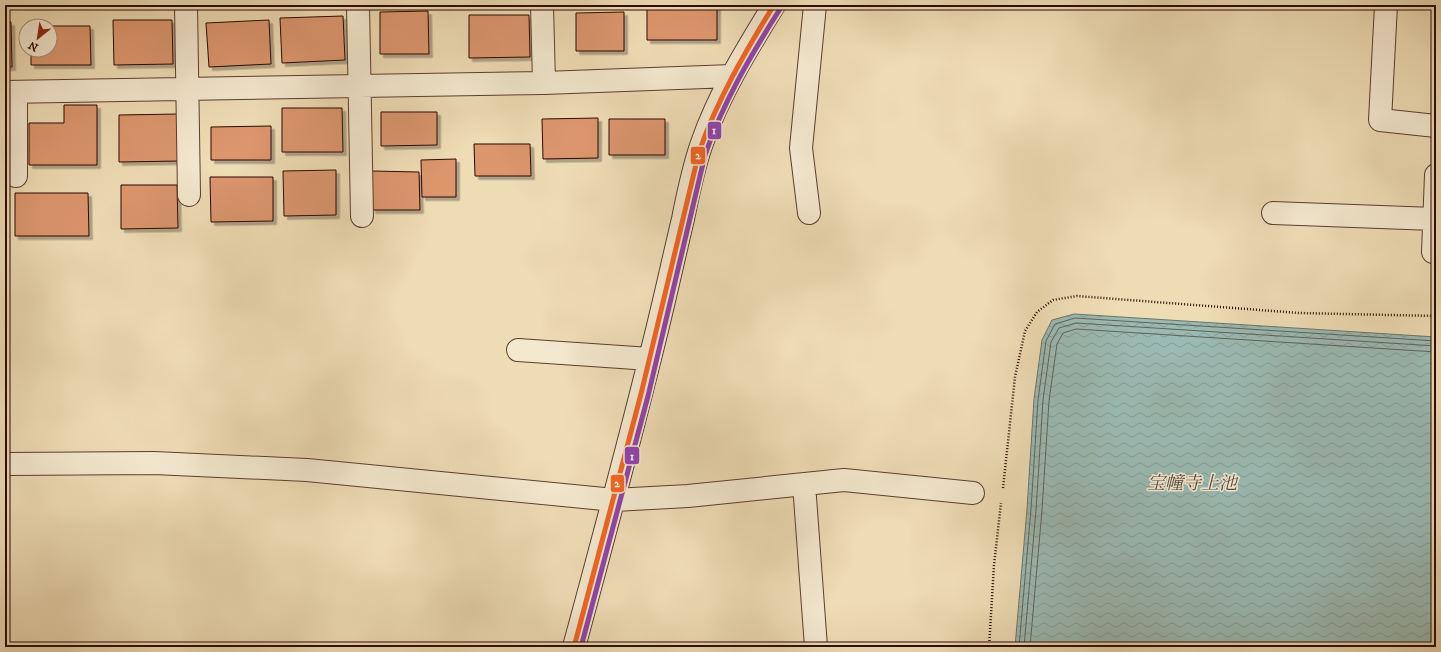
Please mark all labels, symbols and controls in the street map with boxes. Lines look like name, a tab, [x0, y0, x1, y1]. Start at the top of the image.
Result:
north arrow	[18, 18, 58, 58]
text: N	[26, 37, 41, 54]
line badge: 1	[707, 121, 722, 140]
text: 1	[712, 124, 716, 138]
line badge: 2	[690, 146, 706, 165]
text: 2	[695, 149, 701, 163]
line badge: 1	[624, 446, 640, 465]
text: 1	[630, 450, 634, 464]
water label: 宝幢寺上池	[1147, 473, 1239, 495]
line badge: 2	[610, 474, 625, 493]
text: 2	[614, 477, 620, 491]

